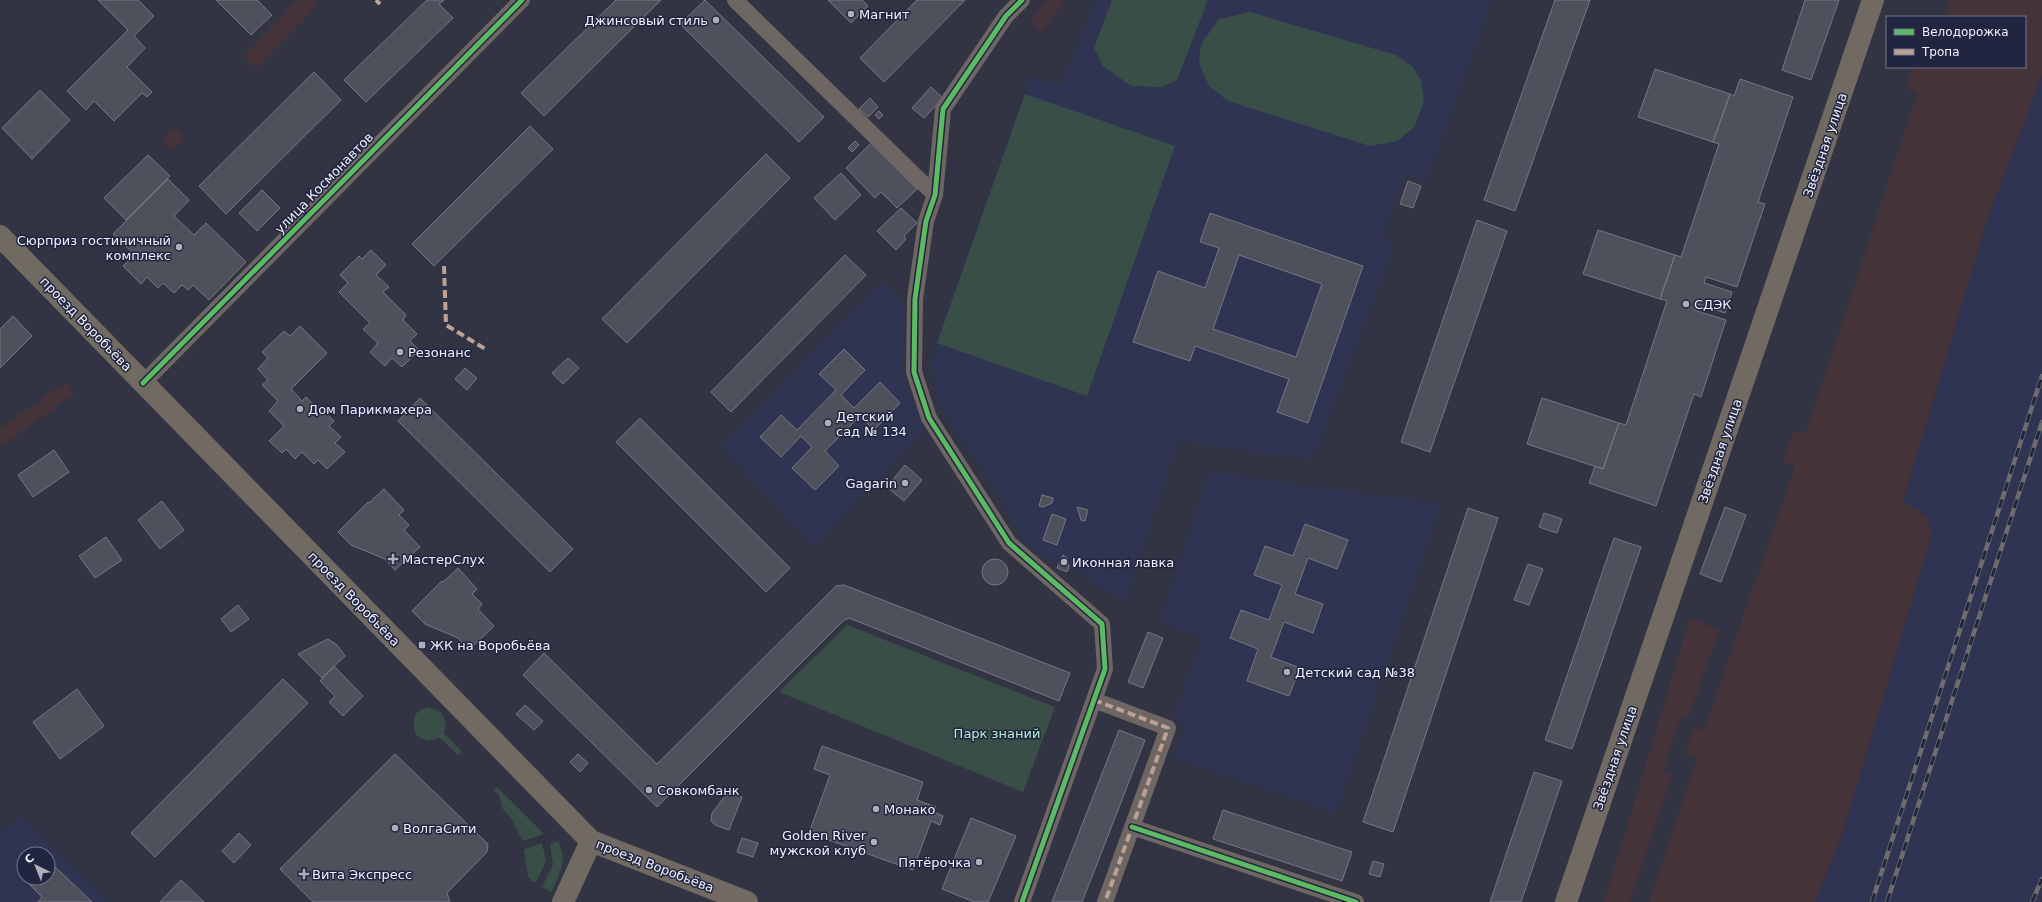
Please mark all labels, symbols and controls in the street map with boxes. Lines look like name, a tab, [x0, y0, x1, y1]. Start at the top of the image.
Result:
place label: Магнит	[859, 7, 910, 22]
marker: Магнит	[846, 9, 856, 19]
place label: Джинсовый стиль	[584, 13, 708, 28]
marker: Джинсовый стиль	[711, 15, 721, 25]
legend	[1886, 16, 2026, 68]
text: Велодорожка	[1922, 25, 2009, 39]
text: Тропа	[1921, 45, 1960, 59]
street label: Звёздная улица	[1800, 91, 1850, 199]
street label: улица Космонавтов	[272, 129, 376, 237]
place label: Сюрприз гостиничный комплекс	[17, 233, 171, 263]
marker: Сюрприз гостиничный комплекс	[174, 242, 184, 252]
street label: проезд Воробьёва	[37, 274, 135, 374]
place label: СДЭК	[1694, 297, 1732, 312]
marker: СДЭК	[1681, 299, 1691, 309]
place label: Резонанс	[408, 345, 471, 360]
marker: Резонанс	[395, 347, 405, 357]
street label: Звёздная улица	[1695, 397, 1745, 505]
place label: Дом Парикмахера	[308, 402, 432, 417]
marker: Дом Парикмахера	[295, 404, 305, 414]
place label: Детский сад № 134	[836, 409, 907, 439]
marker: Детский сад № 134	[823, 418, 833, 428]
place label: Gagarin	[846, 476, 897, 491]
marker: Gagarin	[900, 478, 910, 488]
street label: проезд Воробьёва	[305, 549, 403, 649]
place label: МастерСлух	[402, 552, 485, 567]
marker: МастерСлух	[387, 553, 399, 565]
place label: Иконная лавка	[1072, 555, 1174, 570]
marker: Иконная лавка	[1059, 557, 1069, 567]
place label: ЖК на Воробьёва	[430, 638, 550, 653]
marker: ЖК на Воробьёва	[417, 640, 427, 650]
place label: Детский сад №38	[1295, 665, 1415, 680]
marker: Детский сад №38	[1282, 667, 1292, 677]
street label: Звёздная улица	[1590, 704, 1640, 812]
park label: Парк знаний	[954, 726, 1040, 741]
place label: Совкомбанк	[657, 783, 740, 798]
marker: Совкомбанк	[644, 785, 654, 795]
place label: Монако	[884, 802, 935, 817]
marker: Монако	[871, 804, 881, 814]
place label: ВолгаСити	[403, 821, 477, 836]
marker: ВолгаСити	[390, 823, 400, 833]
place label: Golden River мужской клуб	[769, 828, 867, 858]
street label: проезд Воробьёва	[594, 837, 716, 895]
marker: Golden River мужской клуб	[869, 837, 879, 847]
north arrow	[16, 846, 56, 886]
text: С	[22, 852, 37, 867]
place label: Пятёрочка	[898, 855, 971, 870]
marker: Пятёрочка	[974, 857, 984, 867]
place label: Вита Экспресс	[312, 867, 412, 882]
marker: Вита Экспресс	[299, 869, 309, 879]

